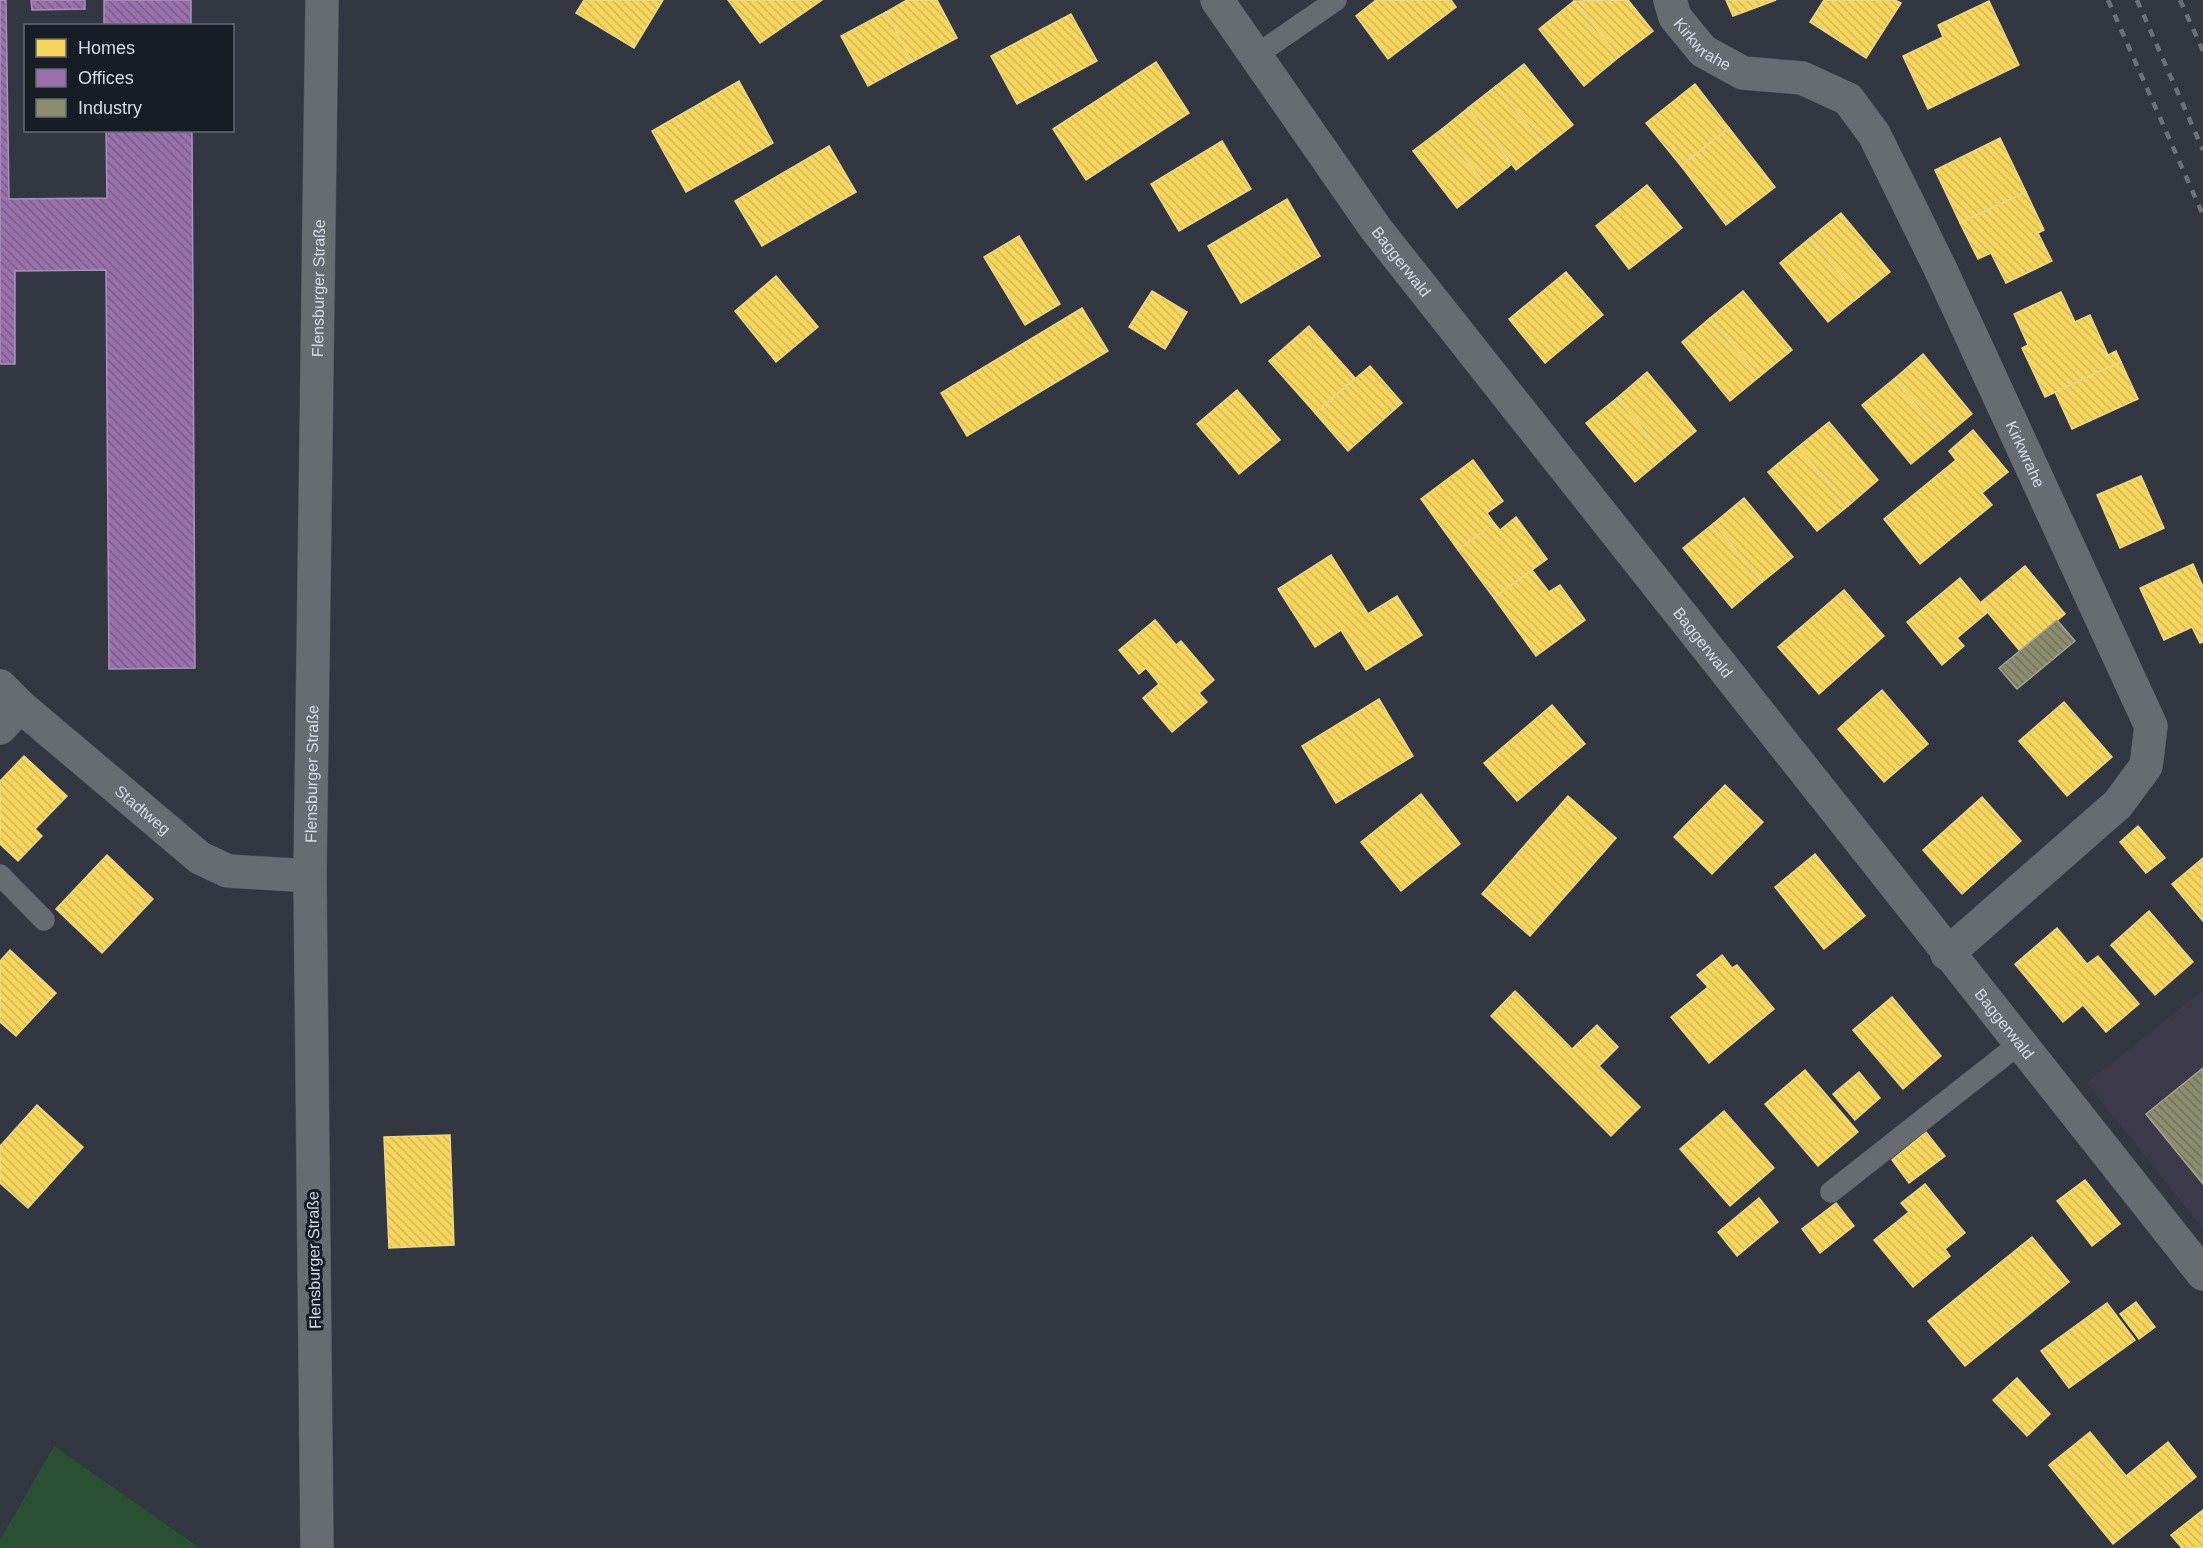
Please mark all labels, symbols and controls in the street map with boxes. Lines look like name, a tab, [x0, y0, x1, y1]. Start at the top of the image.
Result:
street label: Kirkwrahe	[1671, 14, 1734, 73]
legend	[24, 24, 234, 132]
text: Homes	[78, 38, 135, 58]
text: Offices	[78, 68, 134, 88]
text: Industry	[78, 98, 142, 118]
street label: Flensburger Straße	[309, 219, 327, 357]
street label: Baggerwald	[1369, 223, 1434, 300]
street label: Kirkwrahe	[2003, 418, 2048, 490]
street label: Baggerwald	[1670, 604, 1736, 681]
street label: Flensburger Straße	[302, 705, 321, 843]
street label: Stadtweg	[112, 782, 174, 838]
street label: Baggerwald	[1972, 985, 2038, 1062]
street label: Flensburger Straße	[304, 1191, 324, 1329]

